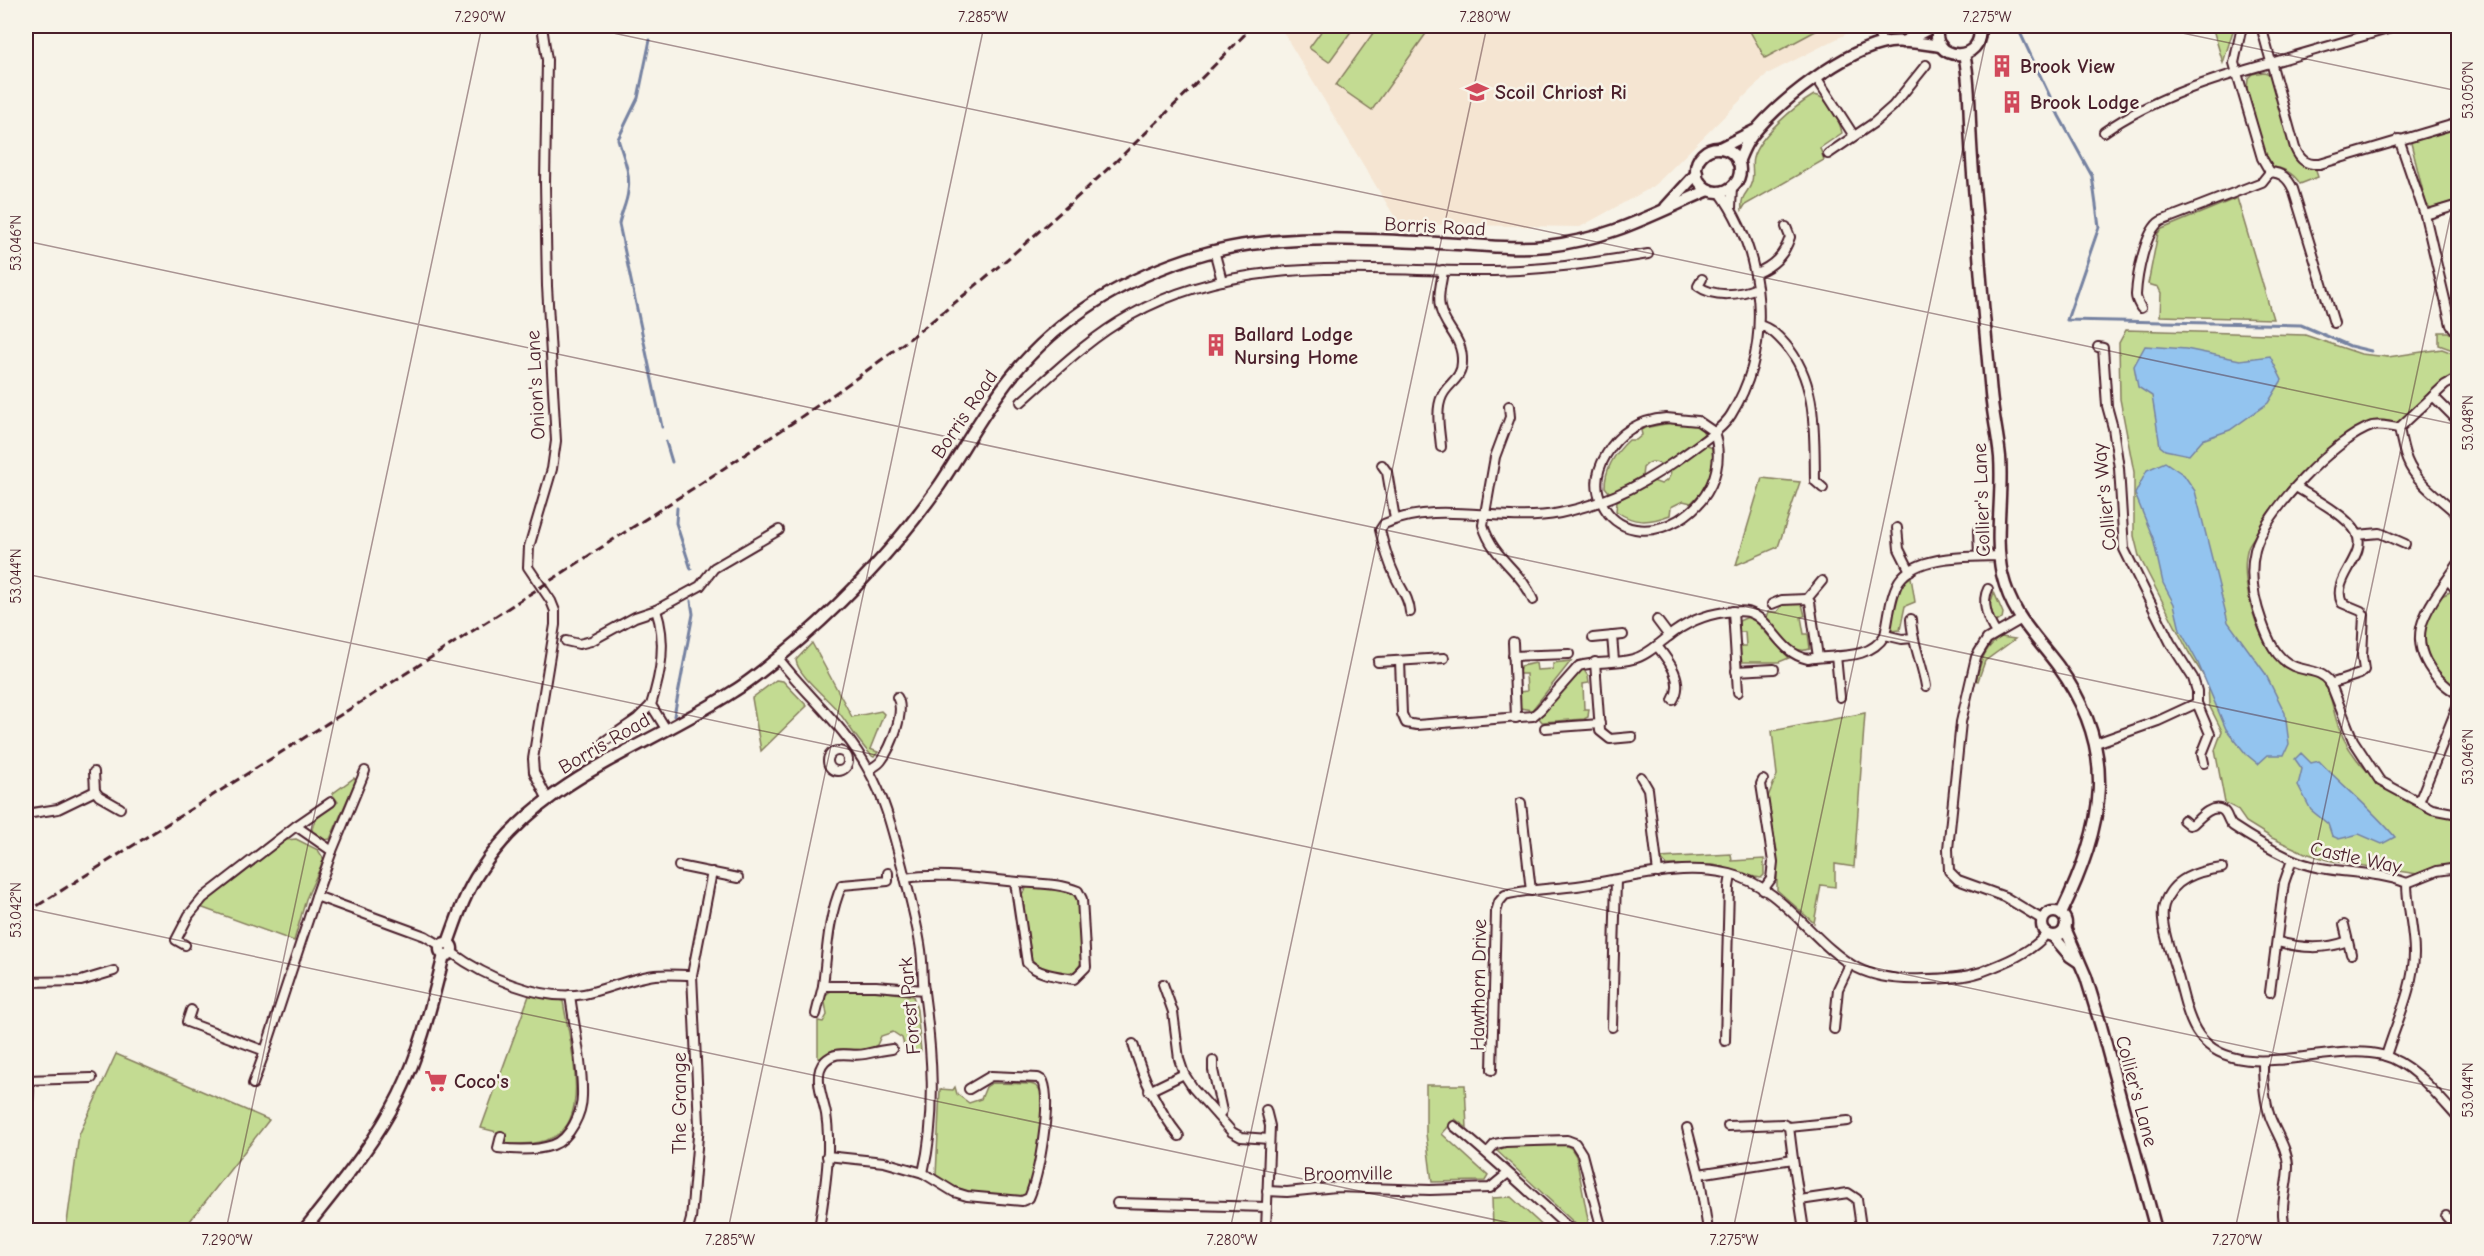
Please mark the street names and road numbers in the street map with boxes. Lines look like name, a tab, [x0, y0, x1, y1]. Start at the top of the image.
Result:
street label: Borris Road	[1384, 212, 1486, 241]
street label: Onion's Lane	[521, 329, 550, 441]
street label: Borris Road	[926, 366, 1002, 463]
street label: Collier's Way	[2087, 442, 2122, 552]
street label: Collier's Lane	[1968, 443, 1995, 557]
street label: Borris Road	[555, 708, 654, 779]
street label: Castle Way	[2308, 837, 2404, 878]
street label: Hawthorn Drive	[1466, 919, 1491, 1051]
street label: Forest Park	[894, 956, 925, 1056]
street label: Collier's Lane	[2111, 1033, 2162, 1149]
street label: The Grange	[668, 1052, 691, 1154]
street label: Broomville	[1303, 1161, 1393, 1186]

